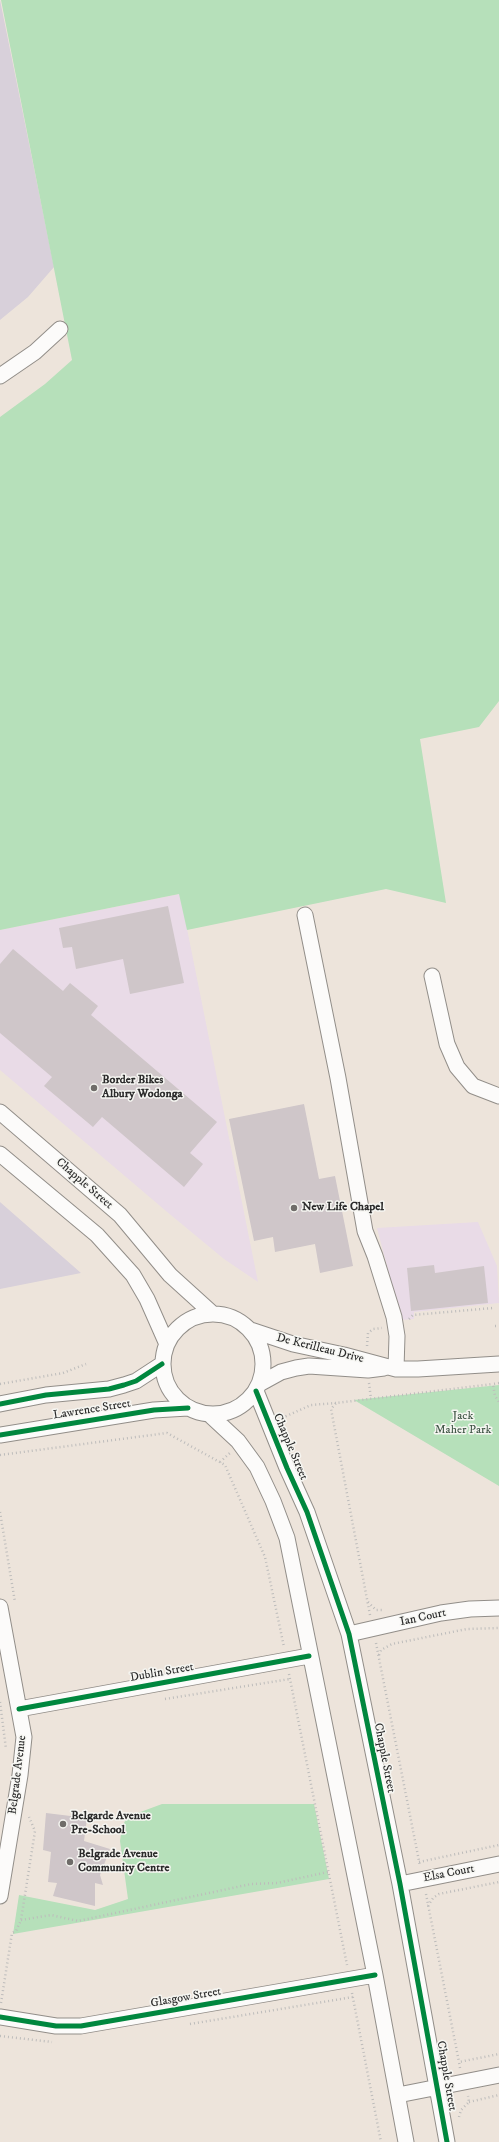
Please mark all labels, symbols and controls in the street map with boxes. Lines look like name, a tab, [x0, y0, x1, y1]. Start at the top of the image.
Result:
place label: Border Bikes Albury Wodonga	[102, 1074, 183, 1102]
marker: Border Bikes Albury Wodonga	[89, 1083, 99, 1093]
street label: Chapple Street	[53, 1155, 115, 1213]
place label: New Life Chapel	[302, 1201, 384, 1215]
marker: New Life Chapel	[289, 1203, 299, 1213]
street label: De Kerilleau Drive	[275, 1331, 365, 1367]
street label: Lawrence Street	[52, 1397, 132, 1423]
park label: Jack Maher Park	[435, 1410, 491, 1438]
street label: Chapple Street	[270, 1412, 310, 1482]
street label: Ian Court	[399, 1606, 447, 1630]
street label: Dublin Street	[129, 1660, 195, 1686]
street label: Chapple Street	[370, 1722, 398, 1794]
street label: Belgrade Avenue	[6, 1735, 30, 1815]
place label: Belgarde Avenue Pre-School	[71, 1810, 151, 1838]
marker: Belgarde Avenue Pre-School	[58, 1819, 68, 1829]
place label: Belgrade Avenue Community Centre	[78, 1848, 169, 1876]
marker: Belgrade Avenue Community Centre	[65, 1857, 75, 1867]
street label: Elsa Court	[422, 1862, 476, 1886]
street label: Glasgow Street	[150, 1985, 222, 2011]
street label: Chapple Street	[433, 2040, 459, 2112]

